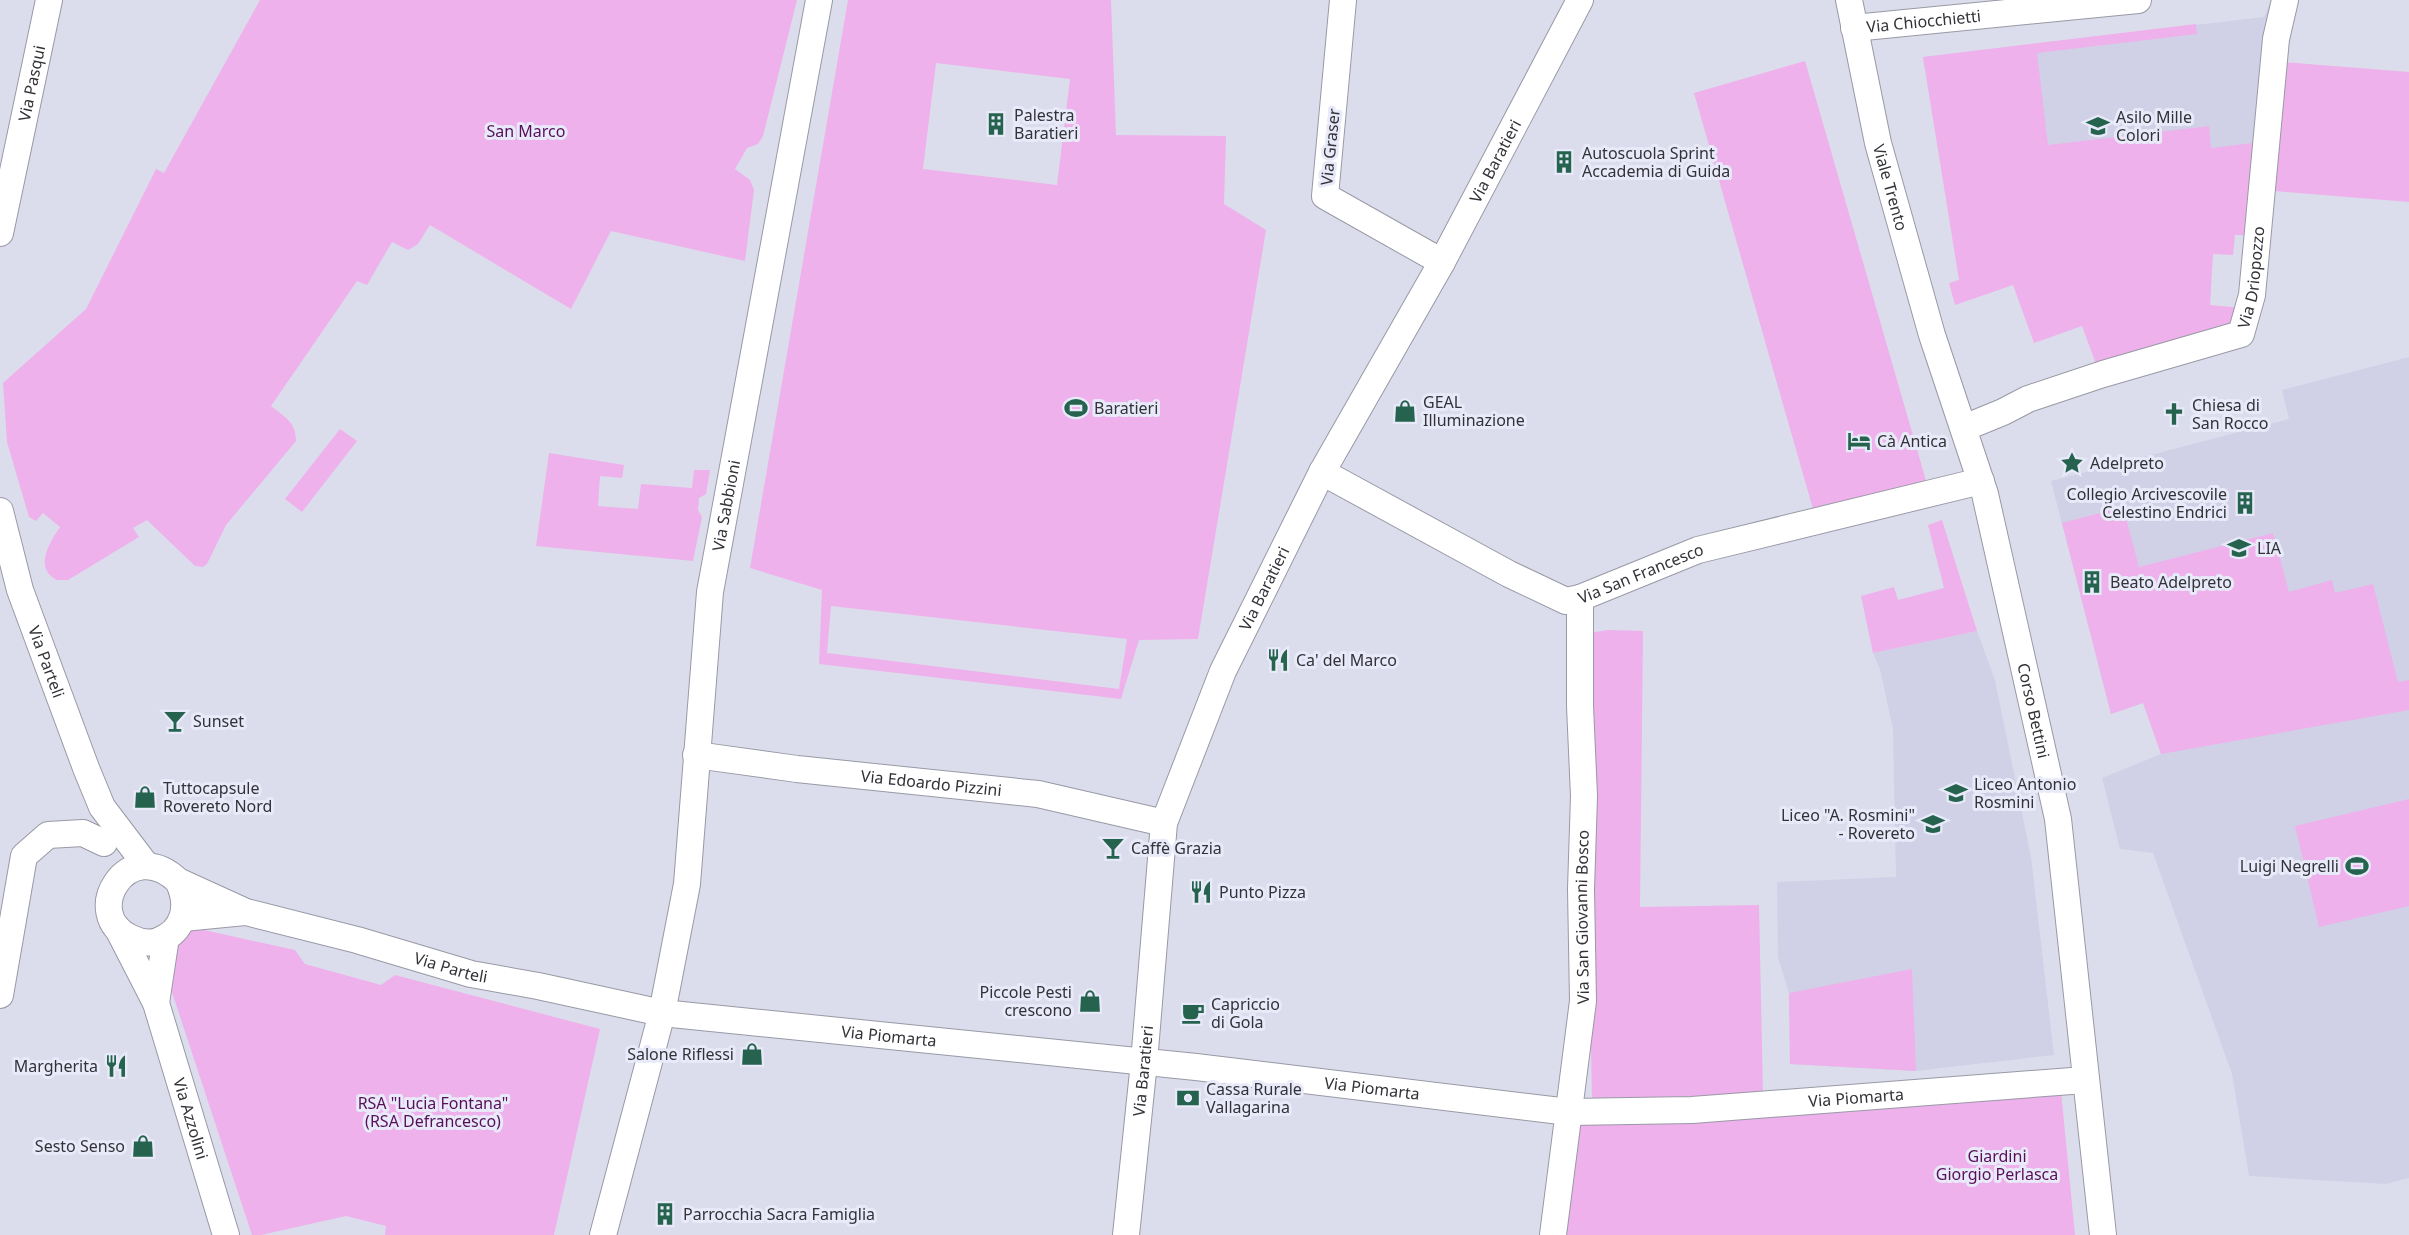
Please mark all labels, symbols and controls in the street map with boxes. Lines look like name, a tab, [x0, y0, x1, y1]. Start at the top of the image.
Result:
street label: Via Chiocchietti	[1865, 5, 1982, 38]
street label: Via Pasqui	[13, 43, 50, 123]
place label: Palestra Baratieri	[1014, 104, 1078, 144]
place label: Asilo Mille Colori	[2116, 106, 2192, 146]
street label: Via Graser	[1315, 107, 1345, 186]
building icon: Palestra Baratieri	[983, 111, 1009, 137]
school or university icon: Asilo Mille Colori	[2085, 113, 2111, 139]
street label: Via Baratieri	[1464, 116, 1526, 207]
park label: San Marco	[487, 120, 565, 142]
place label: Autoscuola Sprint Accademia di Guida	[1582, 142, 1730, 182]
street label: Viale Trento	[1868, 142, 1913, 233]
building icon: Autoscuola Sprint Accademia di Guida	[1551, 149, 1577, 175]
street label: Via Driopozzo	[2232, 225, 2269, 331]
place label: GEAL Illuminazione	[1423, 391, 1525, 431]
place label: Chiesa di San Rocco	[2192, 394, 2268, 434]
sports icon: Baratieri	[1063, 395, 1089, 421]
place label: Baratieri	[1094, 397, 1158, 419]
shop icon: GEAL Illuminazione	[1392, 398, 1418, 424]
church icon: Chiesa di San Rocco	[2161, 401, 2187, 427]
hotel icon: Cà Antica	[1846, 428, 1872, 454]
place label: Cà Antica	[1877, 430, 1947, 452]
place icon: Adelpreto	[2059, 450, 2085, 476]
place label: Adelpreto	[2090, 452, 2164, 474]
street label: Via Sabbioni	[707, 458, 745, 553]
place label: Collegio Arcivescovile Celestino Endrici	[2067, 483, 2227, 523]
building icon: Collegio Arcivescovile Celestino Endrici	[2232, 490, 2258, 516]
school or university icon: LIA	[2226, 535, 2252, 561]
place label: LIA	[2257, 537, 2282, 559]
street label: Via San Francesco	[1575, 538, 1706, 609]
street label: Via Baratieri	[1234, 543, 1294, 634]
building icon: Beato Adelpreto	[2079, 569, 2105, 595]
place label: Beato Adelpreto	[2110, 571, 2232, 593]
street label: Via Parteli	[23, 623, 70, 701]
restaurant icon: Ca' del Marco	[1265, 647, 1291, 673]
place label: Ca' del Marco	[1296, 649, 1397, 671]
street label: Corso Bettini	[2012, 661, 2055, 760]
bar icon: Sunset	[162, 708, 188, 734]
place label: Sunset	[193, 710, 244, 732]
street label: Via Edoardo Pizzini	[860, 765, 1003, 801]
place label: Liceo Antonio Rosmini	[1974, 773, 2076, 813]
place label: Tuttocapsule Rovereto Nord	[163, 777, 272, 817]
school or university icon: Liceo Antonio Rosmini	[1943, 780, 1969, 806]
shop icon: Tuttocapsule Rovereto Nord	[132, 784, 158, 810]
place label: Liceo "A. Rosmini" - Rovereto	[1781, 804, 1915, 844]
school or university icon: Liceo "A. Rosmini" - Rovereto	[1920, 811, 1946, 837]
street label: Via San Giovanni Bosco	[1570, 829, 1594, 1004]
bar icon: Caffè Grazia	[1100, 835, 1126, 861]
place label: Caffè Grazia	[1131, 837, 1222, 859]
sports icon: Luigi Negrelli	[2344, 853, 2370, 879]
place label: Luigi Negrelli	[2240, 855, 2339, 877]
restaurant icon: Punto Pizza	[1188, 879, 1214, 905]
place label: Punto Pizza	[1219, 881, 1306, 903]
street label: Via Parteli	[412, 947, 489, 988]
place label: Piccole Pesti crescono	[980, 981, 1072, 1021]
shop icon: Piccole Pesti crescono	[1077, 988, 1103, 1014]
place label: Capriccio di Gola	[1211, 993, 1280, 1033]
cafe icon: Capriccio di Gola	[1180, 1000, 1206, 1026]
street label: Via Piomarta	[840, 1020, 938, 1052]
street label: Via Baratieri	[1127, 1025, 1158, 1117]
shop icon: Salone Riflessi	[739, 1041, 765, 1067]
place label: Salone Riflessi	[627, 1043, 734, 1065]
restaurant icon: Margherita	[103, 1053, 129, 1079]
place label: Margherita	[14, 1055, 98, 1077]
street label: Via Piomarta	[1323, 1072, 1421, 1105]
street label: Via Azzolini	[168, 1075, 214, 1162]
place label: Cassa Rurale Vallagarina	[1206, 1078, 1302, 1118]
street label: Via Piomarta	[1808, 1083, 1905, 1112]
bank icon: Cassa Rurale Vallagarina	[1175, 1085, 1201, 1111]
park label: RSA "Lucia Fontana" (RSA Defrancesco)	[358, 1092, 508, 1132]
shop icon: Sesto Senso	[130, 1133, 156, 1159]
place label: Sesto Senso	[35, 1135, 125, 1157]
park label: Giardini Giorgio Perlasca	[1936, 1145, 2058, 1185]
building icon: Parrocchia Sacra Famiglia	[652, 1201, 678, 1227]
place label: Parrocchia Sacra Famiglia	[683, 1203, 875, 1225]

